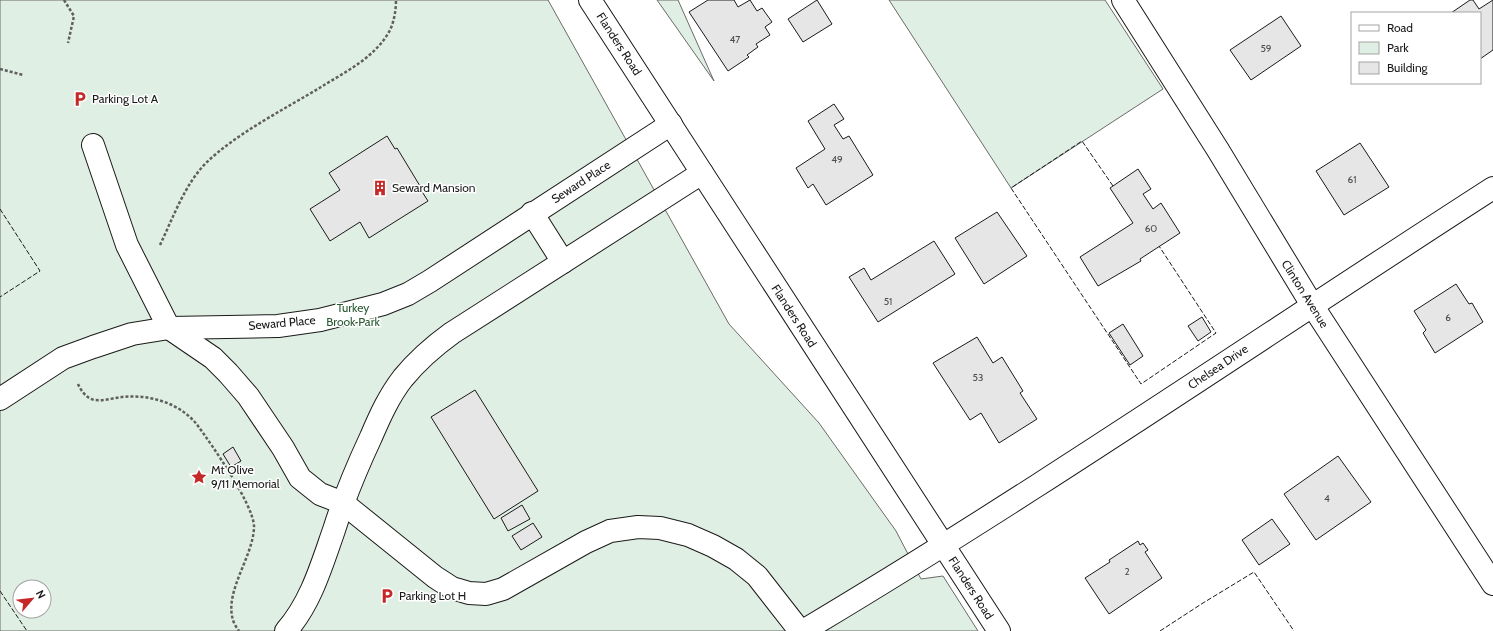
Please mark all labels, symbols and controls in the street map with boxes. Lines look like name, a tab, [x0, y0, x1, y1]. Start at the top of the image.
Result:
street label: Flanders Road	[594, 10, 645, 78]
legend	[1351, 12, 1481, 84]
text: Road	[1387, 20, 1413, 35]
house number: 47	[730, 33, 740, 46]
text: Park	[1387, 40, 1409, 55]
house number: 59	[1260, 42, 1272, 55]
text: Building	[1387, 60, 1429, 75]
parking icon: Parking Lot A	[71, 90, 89, 108]
place label: Parking Lot A	[92, 91, 159, 106]
house number: 49	[831, 153, 843, 166]
street label: Seward Place	[548, 157, 613, 206]
house number: 61	[1348, 173, 1356, 186]
building icon: Seward Mansion	[371, 179, 389, 197]
place label: Seward Mansion	[392, 180, 476, 195]
house number: 60	[1145, 222, 1157, 235]
street label: Clinton Avenue	[1279, 257, 1332, 331]
street label: Flanders Road	[769, 282, 820, 350]
house number: 51	[884, 295, 892, 308]
park label: Turkey Brook Park	[326, 300, 380, 329]
house number: 6	[1445, 311, 1451, 324]
street label: Seward Place	[248, 312, 316, 333]
street label: Chelsea Drive	[1185, 341, 1251, 392]
house number: 53	[973, 371, 983, 384]
place label: Mt Olive 9/11 Memorial	[211, 462, 280, 491]
place icon: Mt Olive 9/11 Memorial	[190, 468, 208, 486]
house number: 4	[1324, 492, 1330, 505]
street label: Flanders Road	[946, 554, 997, 622]
house number: 2	[1124, 565, 1130, 578]
north arrow	[12, 579, 52, 619]
parking icon: Parking Lot H	[378, 587, 396, 605]
text: N	[33, 588, 49, 601]
place label: Parking Lot H	[399, 588, 466, 603]

